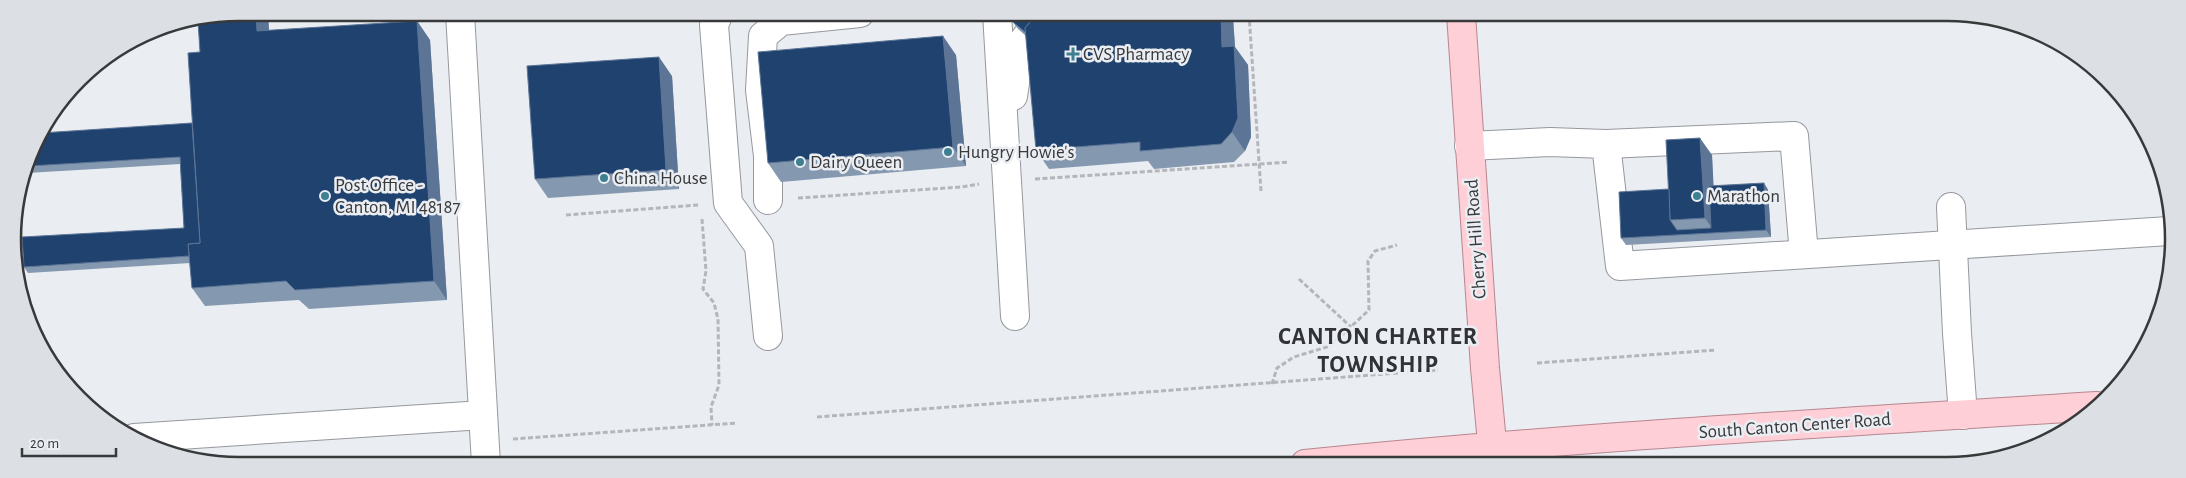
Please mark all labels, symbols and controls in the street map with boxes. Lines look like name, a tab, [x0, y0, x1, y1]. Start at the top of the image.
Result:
place label: CVS Pharmacy	[1083, 45, 1189, 64]
marker: CVS Pharmacy	[1067, 48, 1079, 60]
place label: Hungry Howie's	[958, 143, 1075, 162]
marker: Hungry Howie's	[942, 146, 954, 158]
place label: Dairy Queen	[810, 153, 902, 172]
marker: Dairy Queen	[794, 156, 806, 168]
place label: China House	[614, 169, 708, 188]
marker: China House	[598, 172, 610, 184]
place label: Post Office - Canton, MI 48187	[335, 176, 460, 217]
street label: Cherry Hill Road	[1462, 178, 1490, 300]
place label: Marathon	[1707, 187, 1780, 206]
marker: Post Office - Canton, MI 48187	[319, 190, 331, 202]
marker: Marathon	[1691, 190, 1703, 202]
district label: CANTON CHARTER TOWNSHIP	[1278, 325, 1478, 377]
street label: South Canton Center Road	[1698, 410, 1892, 442]
scale bar	[22, 426, 116, 458]
text: 20 m	[30, 436, 59, 451]

